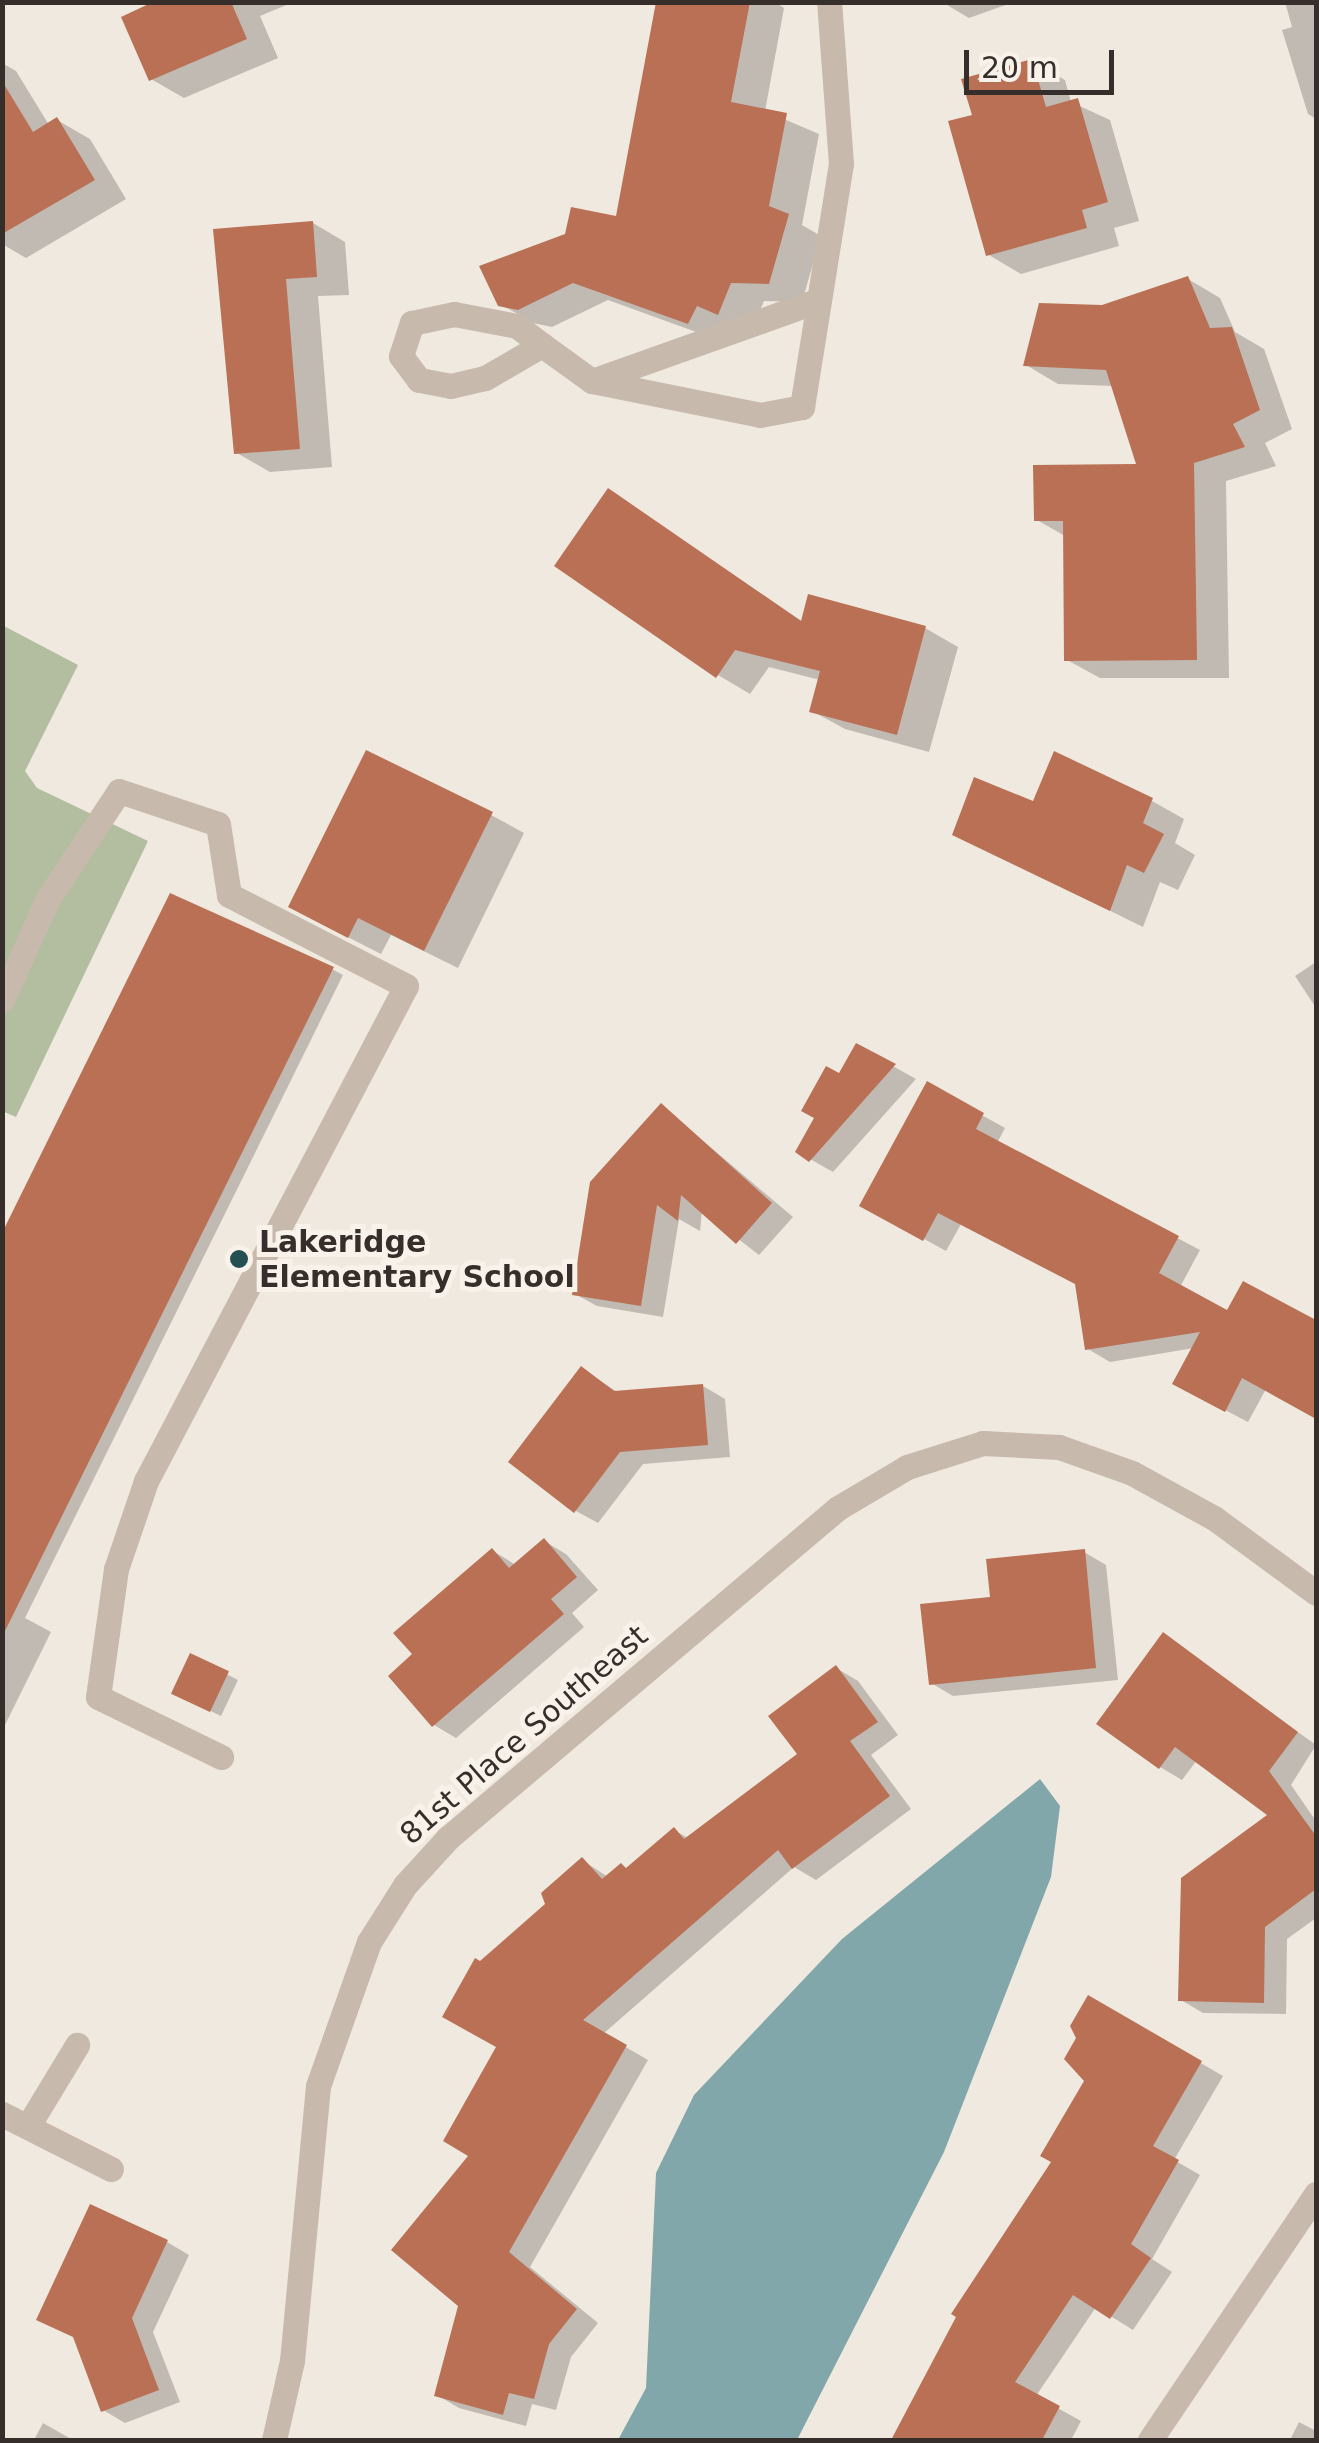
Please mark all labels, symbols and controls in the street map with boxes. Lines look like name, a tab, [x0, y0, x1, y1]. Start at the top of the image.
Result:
scale bar	[969, 30, 1119, 92]
text: 20 m	[981, 50, 1058, 85]
place label: Lakeridge Elementary School	[259, 1224, 575, 1294]
marker: Lakeridge Elementary School	[228, 1248, 250, 1270]
street label: 81st Place Southeast	[393, 1618, 655, 1852]

